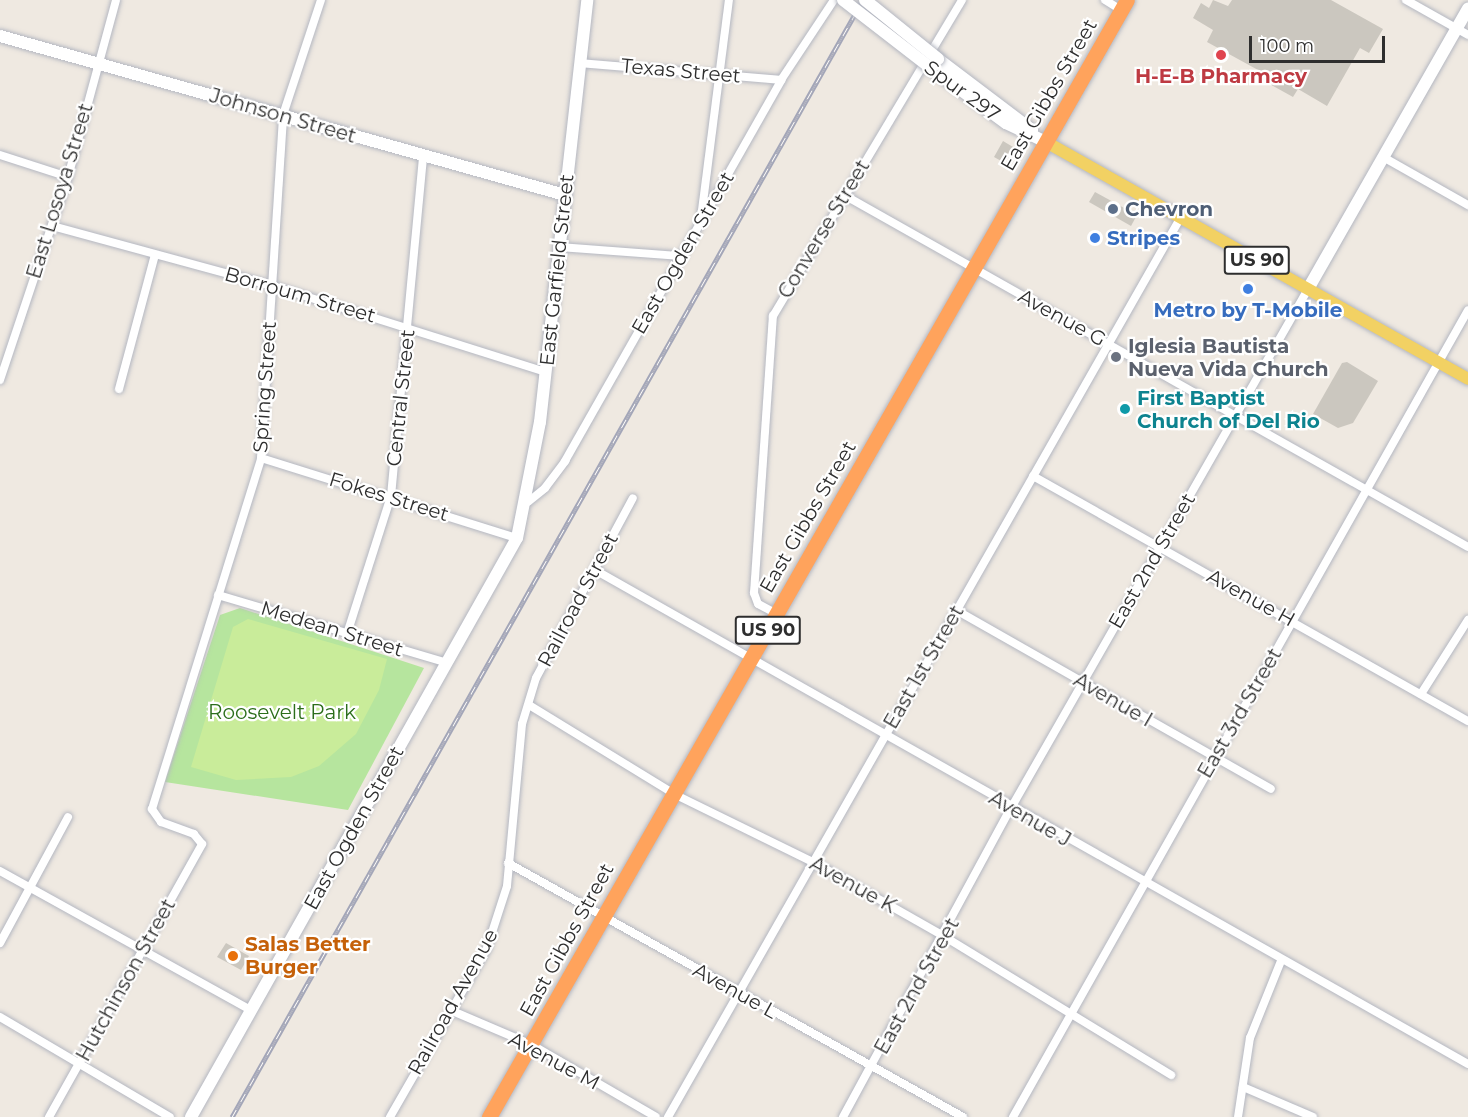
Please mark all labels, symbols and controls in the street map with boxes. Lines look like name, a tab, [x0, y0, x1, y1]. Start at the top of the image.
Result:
street label: East Gibbs Street	[996, 15, 1102, 175]
scale bar	[1252, 24, 1388, 62]
text: 100 m	[1260, 35, 1314, 57]
marker: H-E-B Pharmacy	[1214, 48, 1228, 62]
street label: Texas Street	[620, 54, 742, 88]
street label: Spur 297	[919, 56, 1005, 126]
place label: H-E-B Pharmacy	[1135, 64, 1307, 88]
street label: Johnson Street	[207, 84, 359, 148]
street label: East Losoya Street	[22, 100, 98, 282]
street label: Converse Street	[773, 155, 875, 303]
street label: East Ogden Street	[627, 168, 739, 338]
street label: East Garfield Street	[535, 173, 579, 367]
place label: Chevron	[1125, 197, 1213, 221]
marker: Chevron	[1106, 202, 1120, 216]
place label: Stripes	[1107, 226, 1180, 250]
marker: Stripes	[1088, 231, 1102, 245]
road number: US 90	[1222, 245, 1292, 275]
street label: Borroum Street	[222, 262, 378, 328]
marker: Metro by T-Mobile	[1241, 282, 1255, 296]
street label: Avenue G	[1014, 284, 1110, 352]
place label: Metro by T-Mobile	[1154, 298, 1342, 322]
street label: Spring Street	[248, 320, 282, 454]
street label: Central Street	[382, 328, 420, 468]
place label: Iglesia Bautista Nueva Vida Church	[1128, 334, 1329, 381]
marker: Iglesia Bautista Nueva Vida Church	[1109, 350, 1123, 364]
place label: First Baptist Church of Del Rio	[1137, 386, 1320, 433]
marker: First Baptist Church of Del Rio	[1118, 402, 1132, 416]
street label: East Gibbs Street	[755, 437, 861, 597]
street label: Fokes Street	[326, 467, 452, 527]
street label: East 2nd Street	[1104, 489, 1200, 633]
street label: Railroad Street	[533, 529, 623, 671]
street label: Avenue H	[1203, 564, 1299, 632]
street label: Medean Street	[258, 596, 406, 662]
street label: East 1st Street	[879, 601, 969, 733]
road number: US 90	[734, 615, 802, 645]
street label: East 3rd Street	[1193, 644, 1287, 782]
street label: Avenue I	[1069, 668, 1157, 732]
park label: Roosevelt Park	[208, 700, 356, 724]
street label: East Ogden Street	[299, 742, 409, 914]
street label: Avenue J	[985, 786, 1075, 852]
street label: Avenue K	[806, 851, 900, 919]
street label: East Gibbs Street	[515, 859, 619, 1021]
street label: Hutchinson Street	[71, 894, 181, 1066]
street label: East 2nd Street	[870, 914, 964, 1058]
street label: Railroad Avenue	[403, 925, 503, 1079]
place label: Salas Better Burger	[245, 933, 371, 980]
marker: Salas Better Burger	[226, 949, 240, 963]
street label: Avenue L	[689, 958, 781, 1024]
street label: Avenue M	[504, 1027, 604, 1095]

